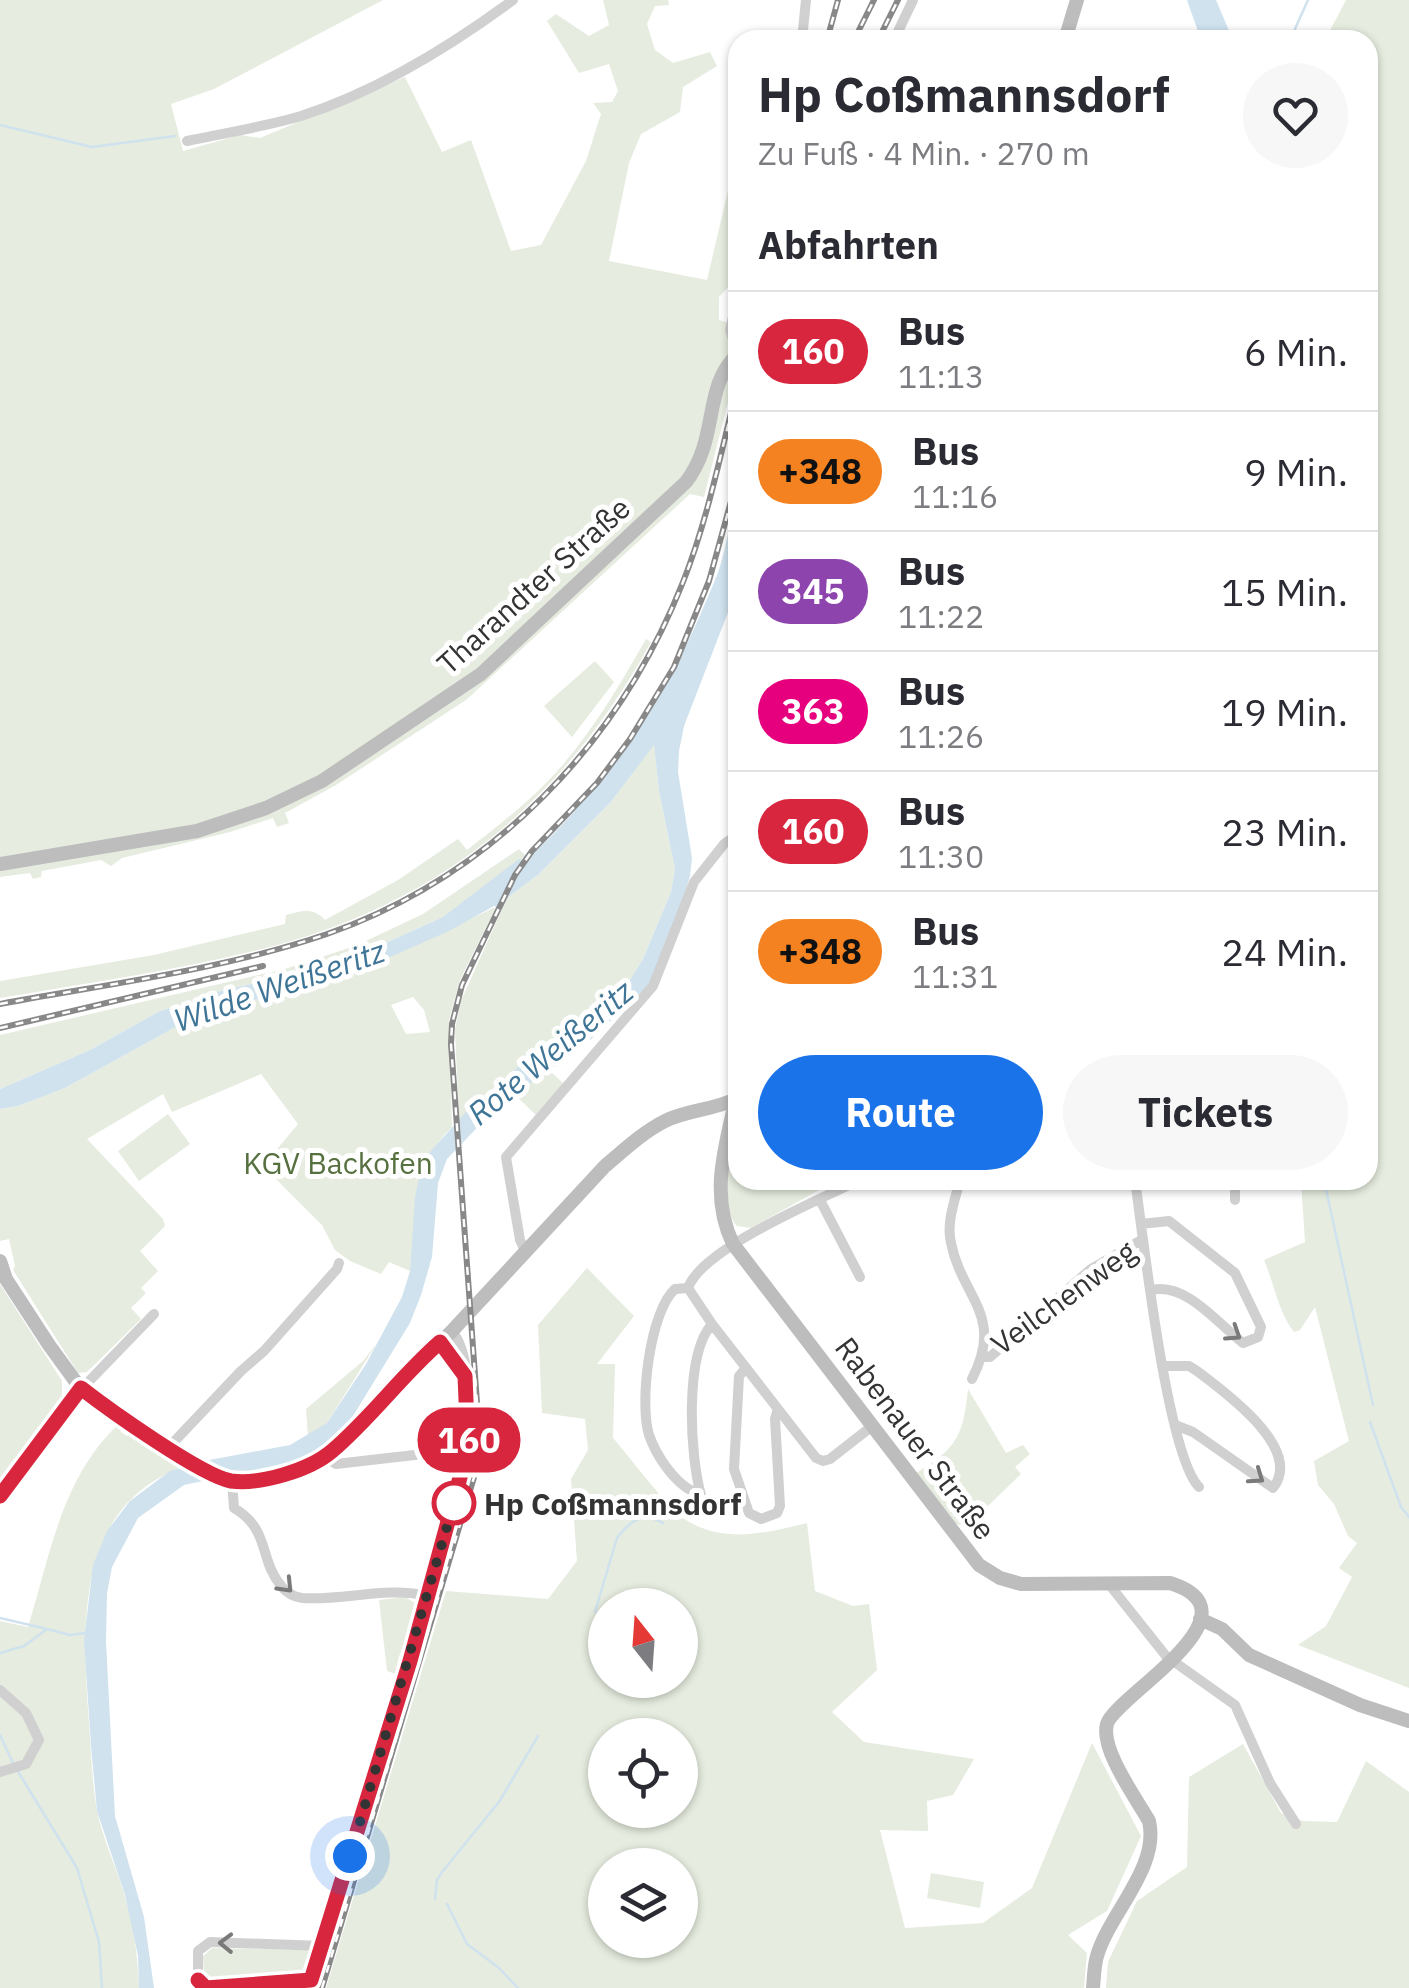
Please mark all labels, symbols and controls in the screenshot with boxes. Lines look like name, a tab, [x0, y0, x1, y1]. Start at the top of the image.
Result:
text: Hp Coßmannsdorf	[758, 63, 1170, 125]
button: heart	[1243, 63, 1348, 168]
text: Zu Fuß · 4 Min. · 270 m	[758, 132, 1090, 174]
text: Abfahrten	[758, 220, 939, 269]
text: Bus	[898, 306, 965, 355]
text: 6 Min.	[1244, 327, 1348, 376]
text: 160	[781, 328, 845, 374]
text: 11:13	[898, 355, 984, 397]
text: Bus	[912, 426, 979, 475]
text: 9 Min.	[1244, 447, 1348, 496]
text: +348	[778, 448, 862, 494]
text: 11:16	[912, 475, 998, 517]
street label: Tharandter Straße	[428, 488, 638, 682]
text: Bus	[898, 546, 965, 595]
text: 15 Min.	[1221, 567, 1348, 616]
text: 345	[781, 568, 845, 614]
text: 11:22	[898, 595, 984, 637]
text: Bus	[898, 666, 965, 715]
text: 19 Min.	[1221, 687, 1348, 736]
text: 363	[781, 688, 845, 734]
text: 11:26	[898, 715, 984, 757]
text: Bus	[898, 786, 965, 835]
text: 23 Min.	[1221, 807, 1348, 856]
text: 160	[781, 808, 845, 854]
text: 11:30	[898, 835, 984, 877]
text: Bus	[912, 906, 979, 955]
text: 24 Min.	[1221, 927, 1348, 976]
text: +348	[778, 928, 862, 974]
water label: Wilde Weißeritz	[168, 929, 391, 1041]
text: 11:31	[912, 955, 998, 997]
water label: Rote Weißeritz	[458, 970, 642, 1134]
button: Route	[758, 1055, 1043, 1170]
button: Tickets	[1063, 1055, 1348, 1170]
park label: KGV Backofen	[243, 1143, 433, 1182]
street label: Veilchenweg	[983, 1231, 1143, 1363]
one-way arrow	[1223, 1321, 1241, 1340]
street label: Rabenauer Straße	[827, 1329, 1005, 1547]
line badge: 160	[412, 1408, 526, 1472]
text: 160	[437, 1417, 501, 1463]
one-way arrow	[1246, 1465, 1264, 1483]
marker: Hp Coßmannsdorf	[433, 1482, 475, 1524]
place label: Hp Coßmannsdorf	[484, 1484, 741, 1523]
one-way arrow	[274, 1574, 292, 1592]
north arrow	[588, 1588, 698, 1698]
map controls	[588, 1588, 698, 1958]
button: locate	[588, 1718, 698, 1828]
your location	[325, 1831, 375, 1881]
button: layers	[588, 1848, 698, 1958]
one-way arrow	[217, 1933, 233, 1954]

